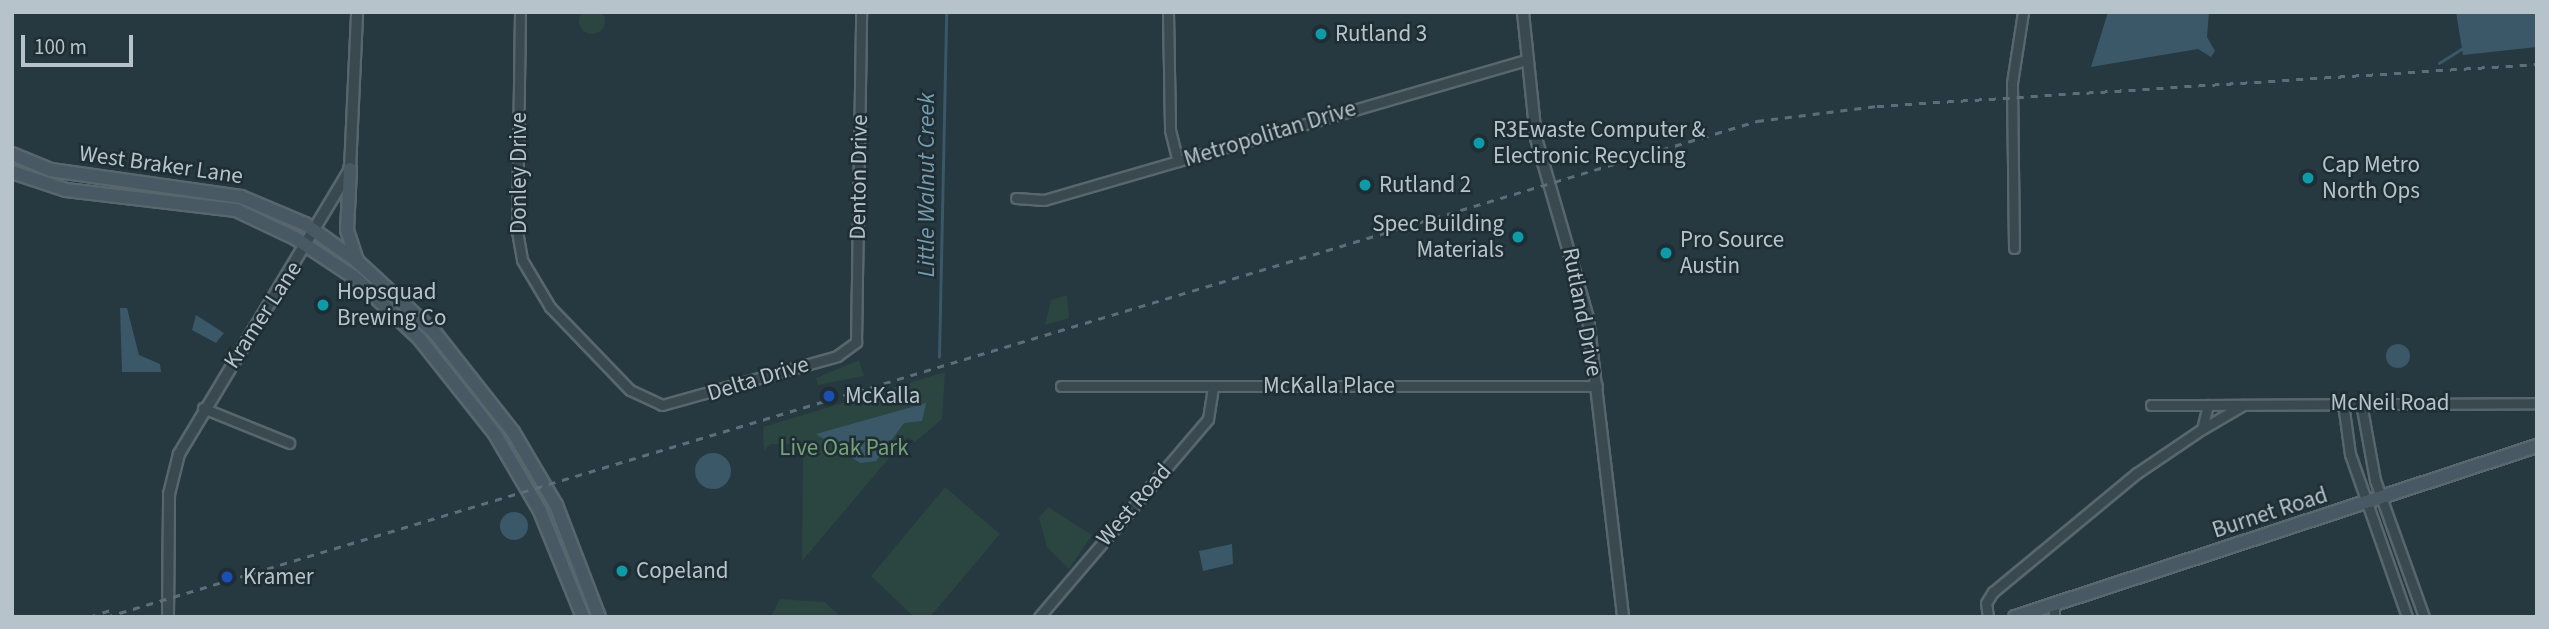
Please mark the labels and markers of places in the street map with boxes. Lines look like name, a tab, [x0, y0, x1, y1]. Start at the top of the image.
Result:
place label: Rutland 3	[1335, 20, 1427, 48]
marker: Rutland 3	[1313, 26, 1329, 42]
place label: R3Ewaste Computer & Electronic Recycling	[1493, 116, 1706, 170]
marker: R3Ewaste Computer & Electronic Recycling	[1471, 135, 1487, 151]
place label: Cap Metro North Ops	[2322, 151, 2420, 205]
marker: Cap Metro North Ops	[2300, 170, 2316, 186]
place label: Rutland 2	[1379, 171, 1471, 199]
marker: Rutland 2	[1357, 177, 1373, 193]
place label: Spec Building Materials	[1372, 210, 1504, 264]
place label: Pro Source Austin	[1680, 226, 1784, 280]
marker: Spec Building Materials	[1510, 229, 1526, 245]
marker: Pro Source Austin	[1658, 245, 1674, 261]
place label: Hopsquad Brewing Co	[337, 278, 446, 332]
marker: Hopsquad Brewing Co	[315, 297, 331, 313]
place label: McKalla	[845, 382, 920, 410]
marker: McKalla	[819, 386, 839, 406]
place label: Copeland	[636, 557, 729, 585]
place label: Kramer	[243, 563, 314, 591]
marker: Copeland	[614, 563, 630, 579]
marker: Kramer	[217, 567, 237, 587]

